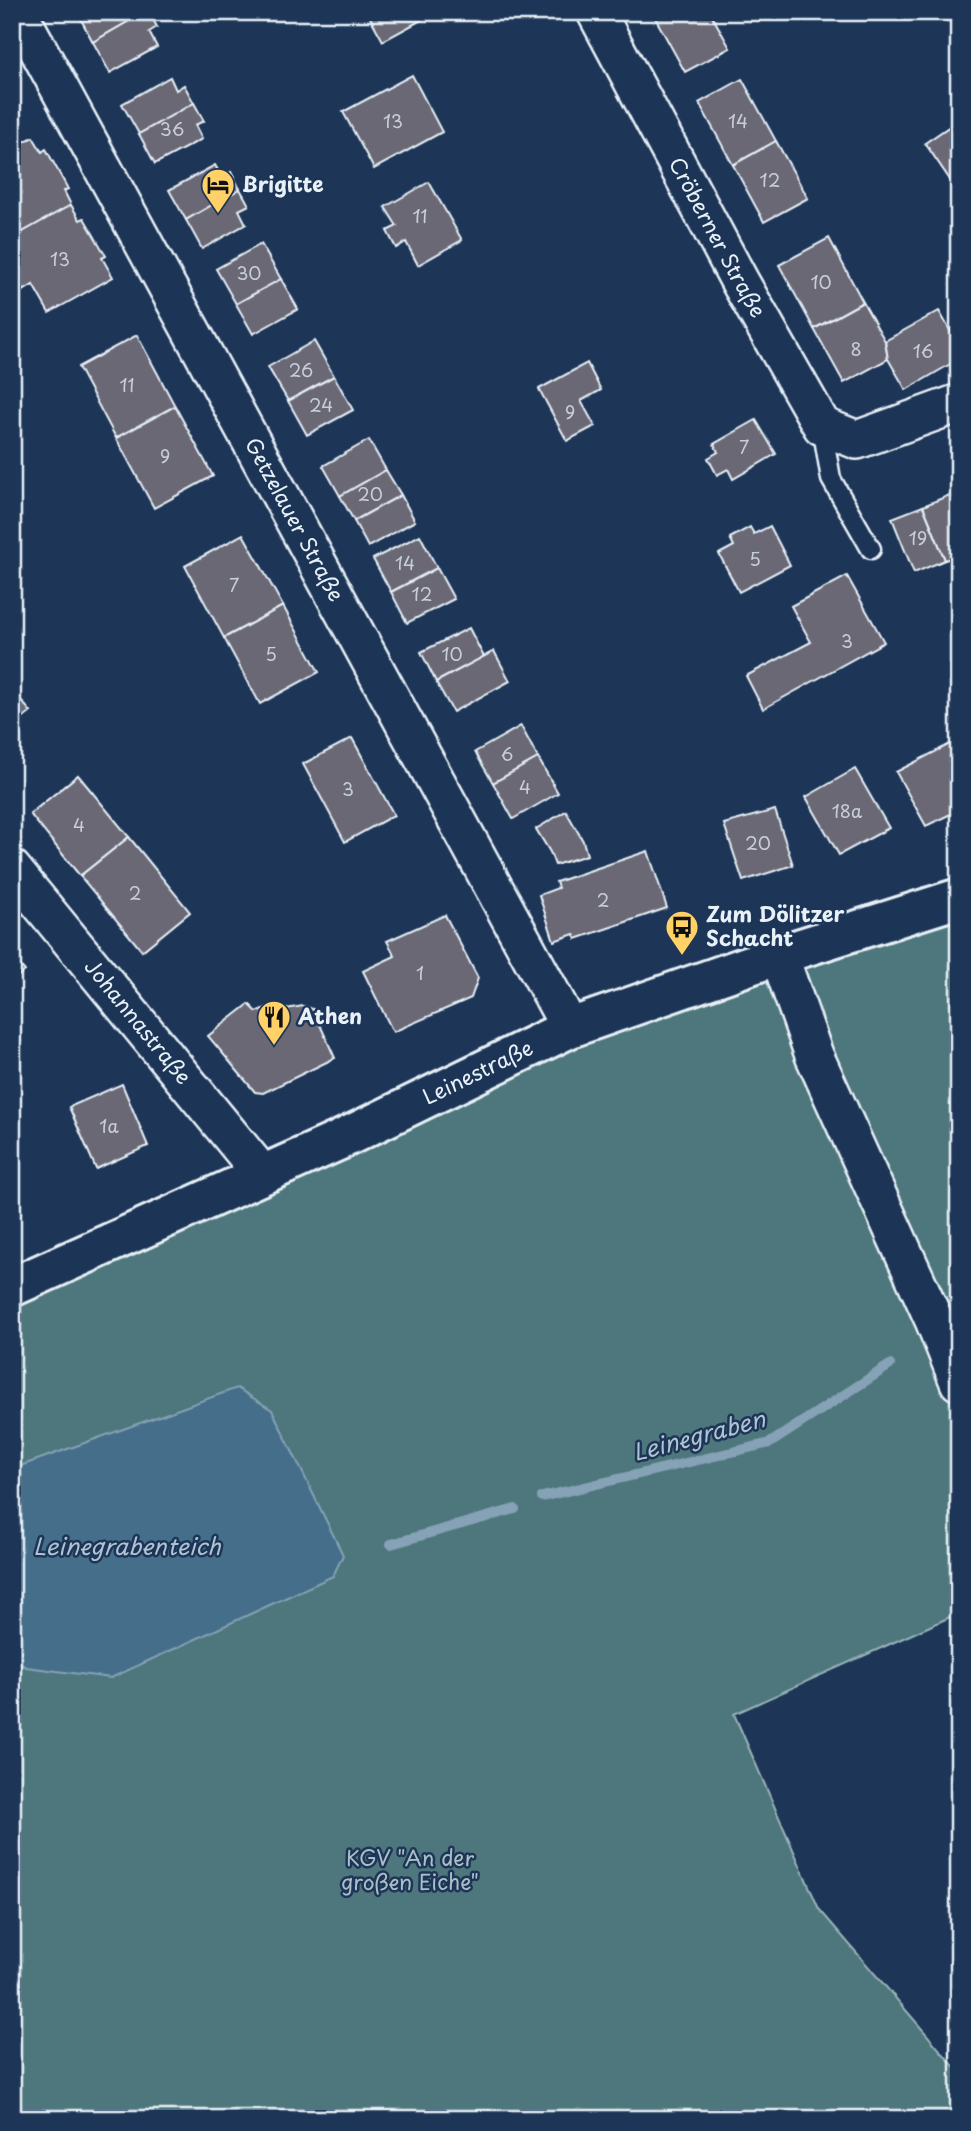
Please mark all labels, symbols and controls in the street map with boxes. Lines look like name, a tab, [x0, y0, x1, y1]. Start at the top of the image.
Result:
house number: 13	[383, 107, 403, 134]
house number: 14	[728, 107, 748, 134]
house number: 36	[160, 115, 184, 142]
street label: Cröberner Straße	[662, 151, 775, 323]
hotel icon: Brigitte	[199, 166, 237, 215]
house number: 12	[760, 166, 780, 193]
place label: Brigitte	[242, 167, 324, 199]
house number: 11	[412, 202, 428, 229]
house number: 13	[50, 245, 70, 272]
house number: 30	[236, 259, 262, 286]
house number: 10	[810, 268, 832, 295]
house number: 8	[850, 335, 862, 362]
house number: 16	[913, 337, 933, 364]
house number: 26	[289, 356, 313, 383]
house number: 11	[119, 371, 135, 398]
house number: 24	[309, 391, 333, 418]
house number: 9	[565, 398, 575, 425]
street label: Getzelauer Straße	[238, 431, 353, 607]
house number: 7	[739, 433, 749, 460]
house number: 9	[160, 442, 170, 469]
house number: 20	[357, 480, 383, 507]
house number: 19	[909, 524, 927, 551]
house number: 5	[749, 545, 761, 572]
house number: 14	[395, 549, 415, 576]
house number: 7	[229, 571, 239, 598]
house number: 12	[412, 580, 432, 607]
house number: 3	[841, 627, 853, 654]
house number: 5	[265, 640, 277, 667]
house number: 10	[441, 640, 463, 667]
house number: 6	[501, 740, 513, 767]
house number: 4	[519, 773, 531, 800]
house number: 3	[342, 775, 354, 802]
house number: 18a	[832, 797, 863, 824]
house number: 4	[73, 811, 85, 838]
house number: 20	[745, 829, 771, 856]
house number: 2	[129, 879, 141, 906]
house number: 2	[597, 886, 609, 913]
place label: Zum Dölitzer Schacht	[706, 897, 844, 953]
bus stop icon: Zum Dölitzer Schacht	[663, 908, 701, 957]
street label: Johannastraße	[78, 951, 200, 1091]
house number: 1	[416, 959, 424, 986]
restaurant icon: Athen	[255, 998, 293, 1047]
place label: Athen	[297, 999, 362, 1031]
street label: Leinestraße	[417, 1031, 538, 1111]
house number: 1a	[99, 1112, 119, 1139]
water label: Leinegraben	[629, 1400, 770, 1469]
water label: Leinegrabenteich	[33, 1528, 221, 1563]
park label: KGV "An der großen Eiche"	[341, 1841, 479, 1897]

